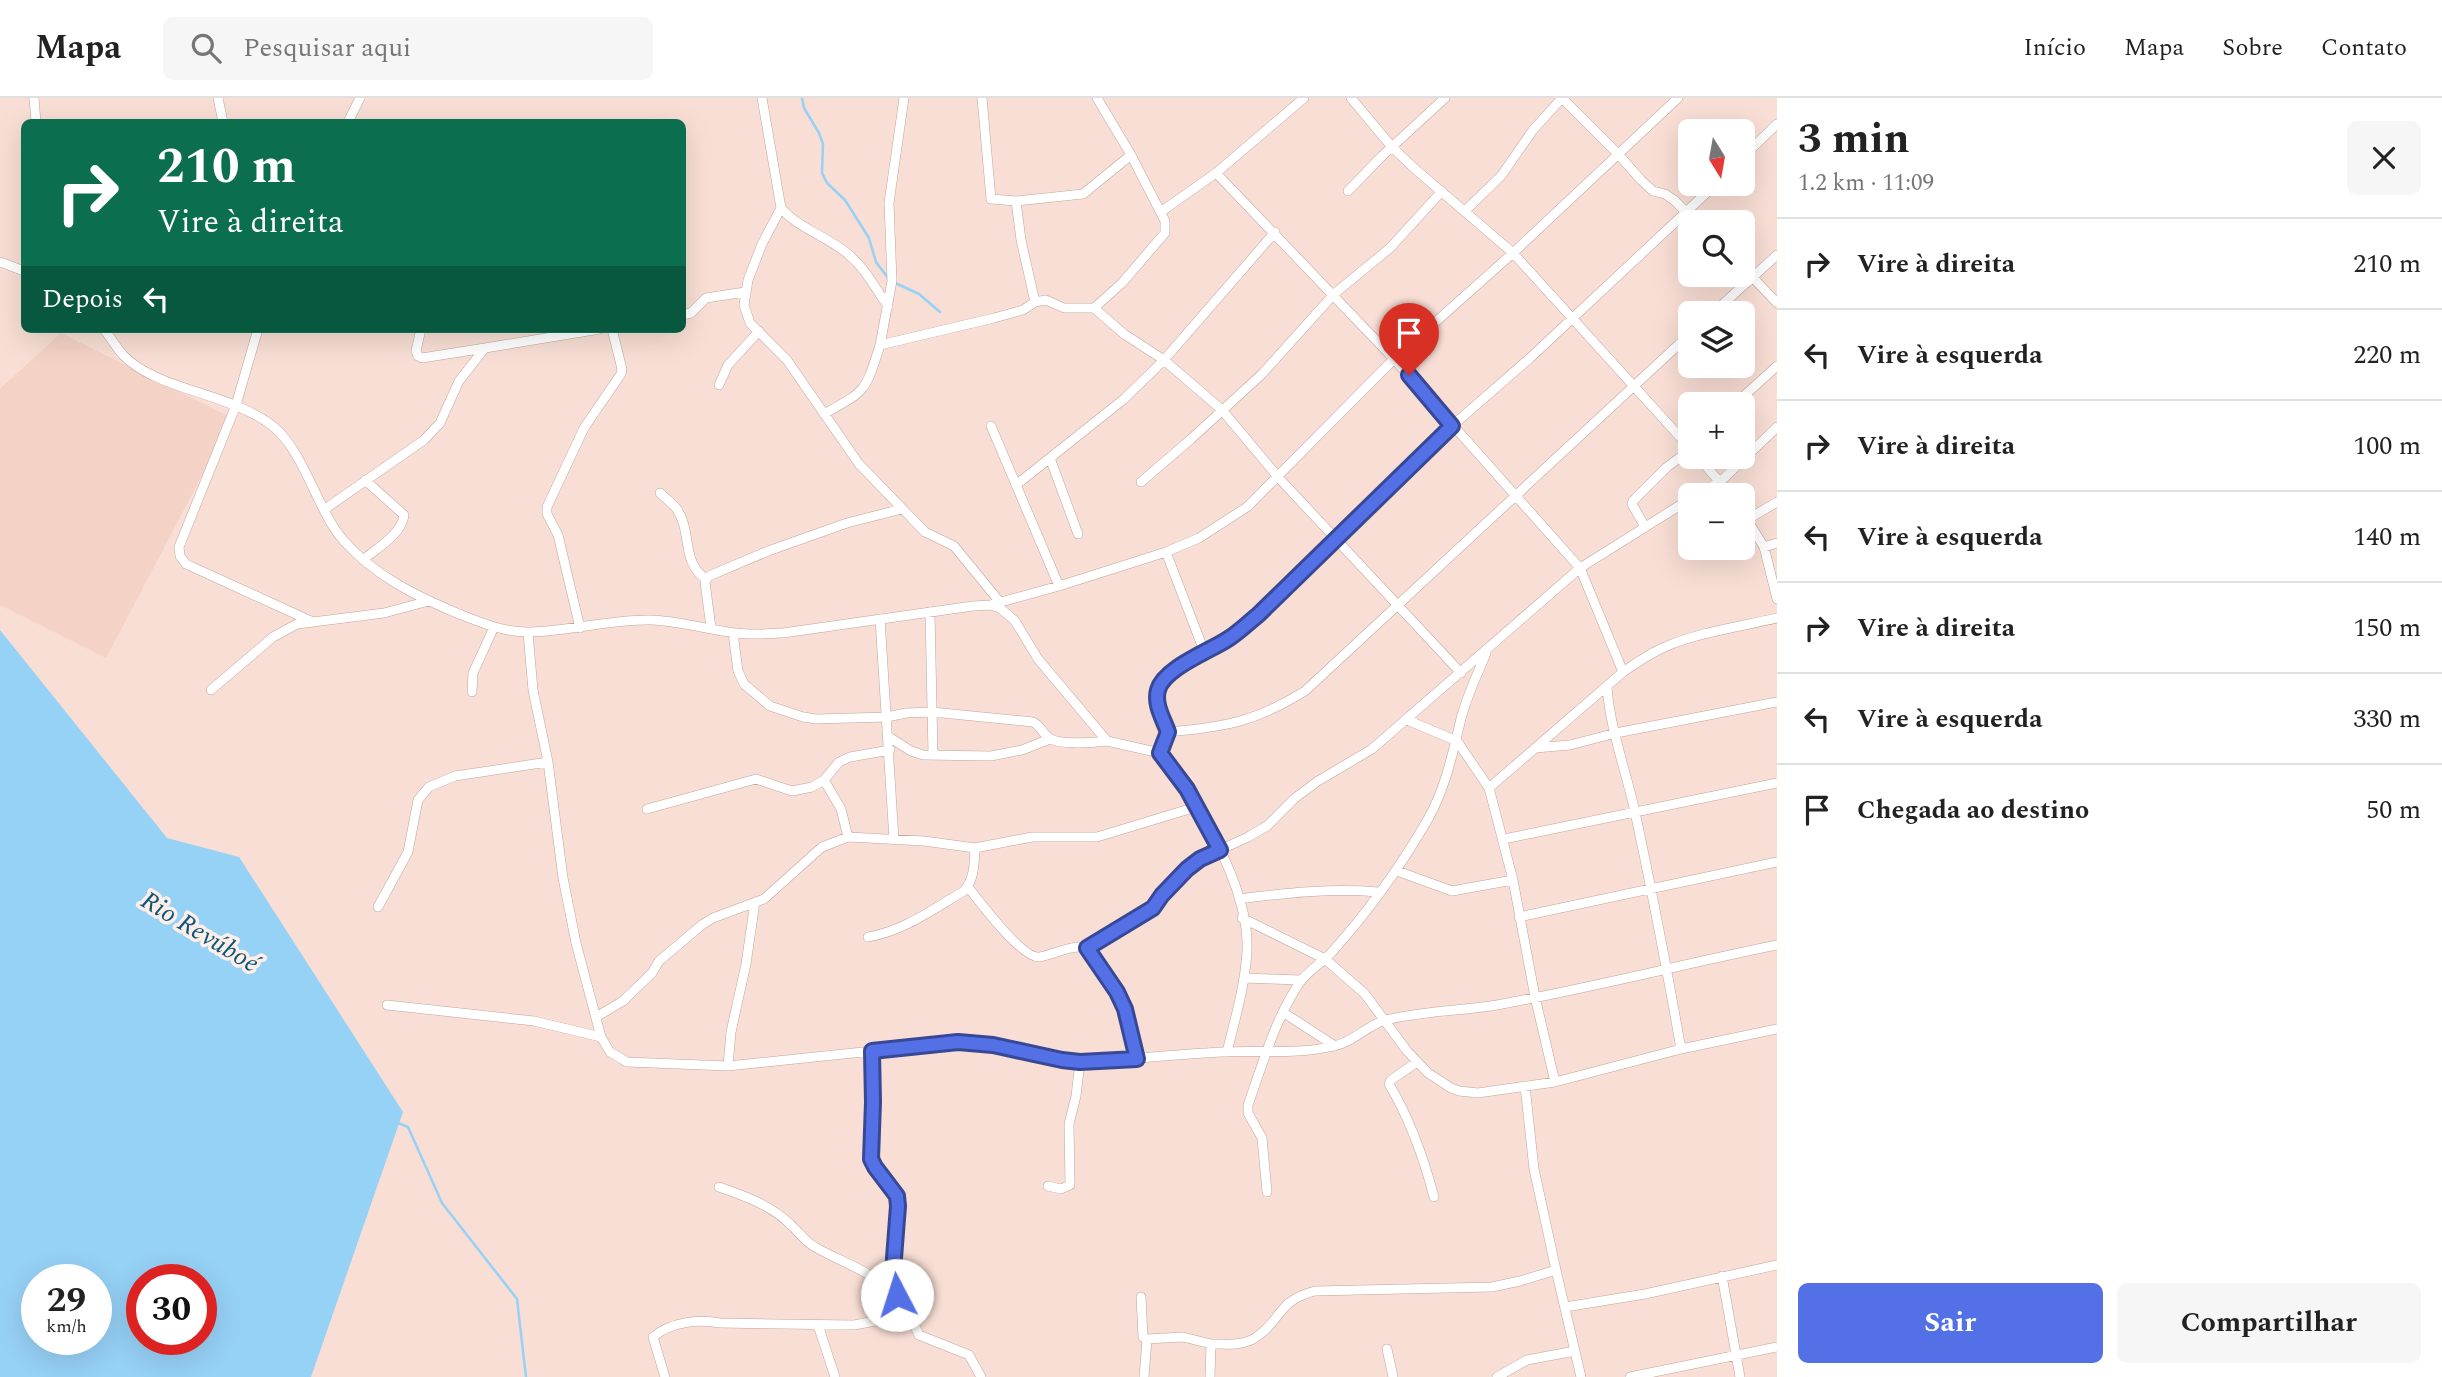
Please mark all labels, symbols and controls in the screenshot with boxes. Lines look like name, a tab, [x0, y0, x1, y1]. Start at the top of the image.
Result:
search box	[163, 17, 653, 80]
text: Mapa	[35, 23, 121, 73]
text: Pesquisar aqui	[243, 28, 411, 68]
icon: search	[187, 29, 225, 67]
text: Início	[2023, 30, 2086, 66]
text: Mapa	[2124, 30, 2184, 66]
text: Sobre	[2222, 30, 2283, 66]
text: Contato	[2321, 30, 2407, 66]
text: 3 min	[1798, 108, 1910, 171]
north arrow	[1678, 119, 1755, 196]
map controls	[1678, 119, 1755, 560]
button: close	[2347, 121, 2421, 195]
text: 210 m	[157, 130, 296, 205]
icon: right	[42, 147, 133, 238]
text: 1.2 km · 11:09	[1798, 166, 1934, 201]
text: Vire à direita	[157, 198, 344, 247]
button: search	[1678, 210, 1755, 287]
text: Vire à direita	[1857, 244, 2015, 284]
text: 210 m	[2353, 244, 2421, 284]
icon: right	[1798, 245, 1836, 283]
text: Depois	[42, 279, 123, 319]
icon: left	[137, 280, 175, 318]
button: layers	[1678, 301, 1755, 378]
pin	[1379, 303, 1439, 375]
icon: arrive	[1390, 314, 1428, 352]
text: Vire à esquerda	[1857, 335, 2043, 375]
text: 220 m	[2353, 335, 2421, 375]
icon: left	[1798, 336, 1836, 374]
button: +	[1678, 392, 1755, 469]
text: Vire à direita	[1857, 426, 2015, 466]
text: 100 m	[2353, 426, 2421, 466]
icon: right	[1798, 427, 1836, 465]
button: −	[1678, 483, 1755, 560]
text: Vire à esquerda	[1857, 517, 2043, 557]
text: 140 m	[2353, 517, 2421, 557]
icon: left	[1798, 518, 1836, 556]
text: Vire à direita	[1857, 608, 2015, 648]
text: 150 m	[2353, 608, 2421, 648]
icon: right	[1798, 609, 1836, 647]
text: Vire à esquerda	[1857, 699, 2043, 739]
text: 330 m	[2353, 699, 2421, 739]
icon: left	[1798, 700, 1836, 738]
text: Chegada ao destino	[1857, 790, 2089, 830]
text: 50 m	[2366, 790, 2421, 830]
icon: arrive	[1798, 791, 1836, 829]
water label: Rio Revúboé	[133, 881, 269, 984]
position arrow	[860, 1258, 934, 1332]
speed limit sign: 30	[126, 1264, 217, 1355]
text: 29	[47, 1274, 86, 1327]
button: Sair	[1798, 1283, 2103, 1363]
button: Compartilhar	[2117, 1283, 2421, 1363]
text: km/h	[46, 1313, 87, 1340]

